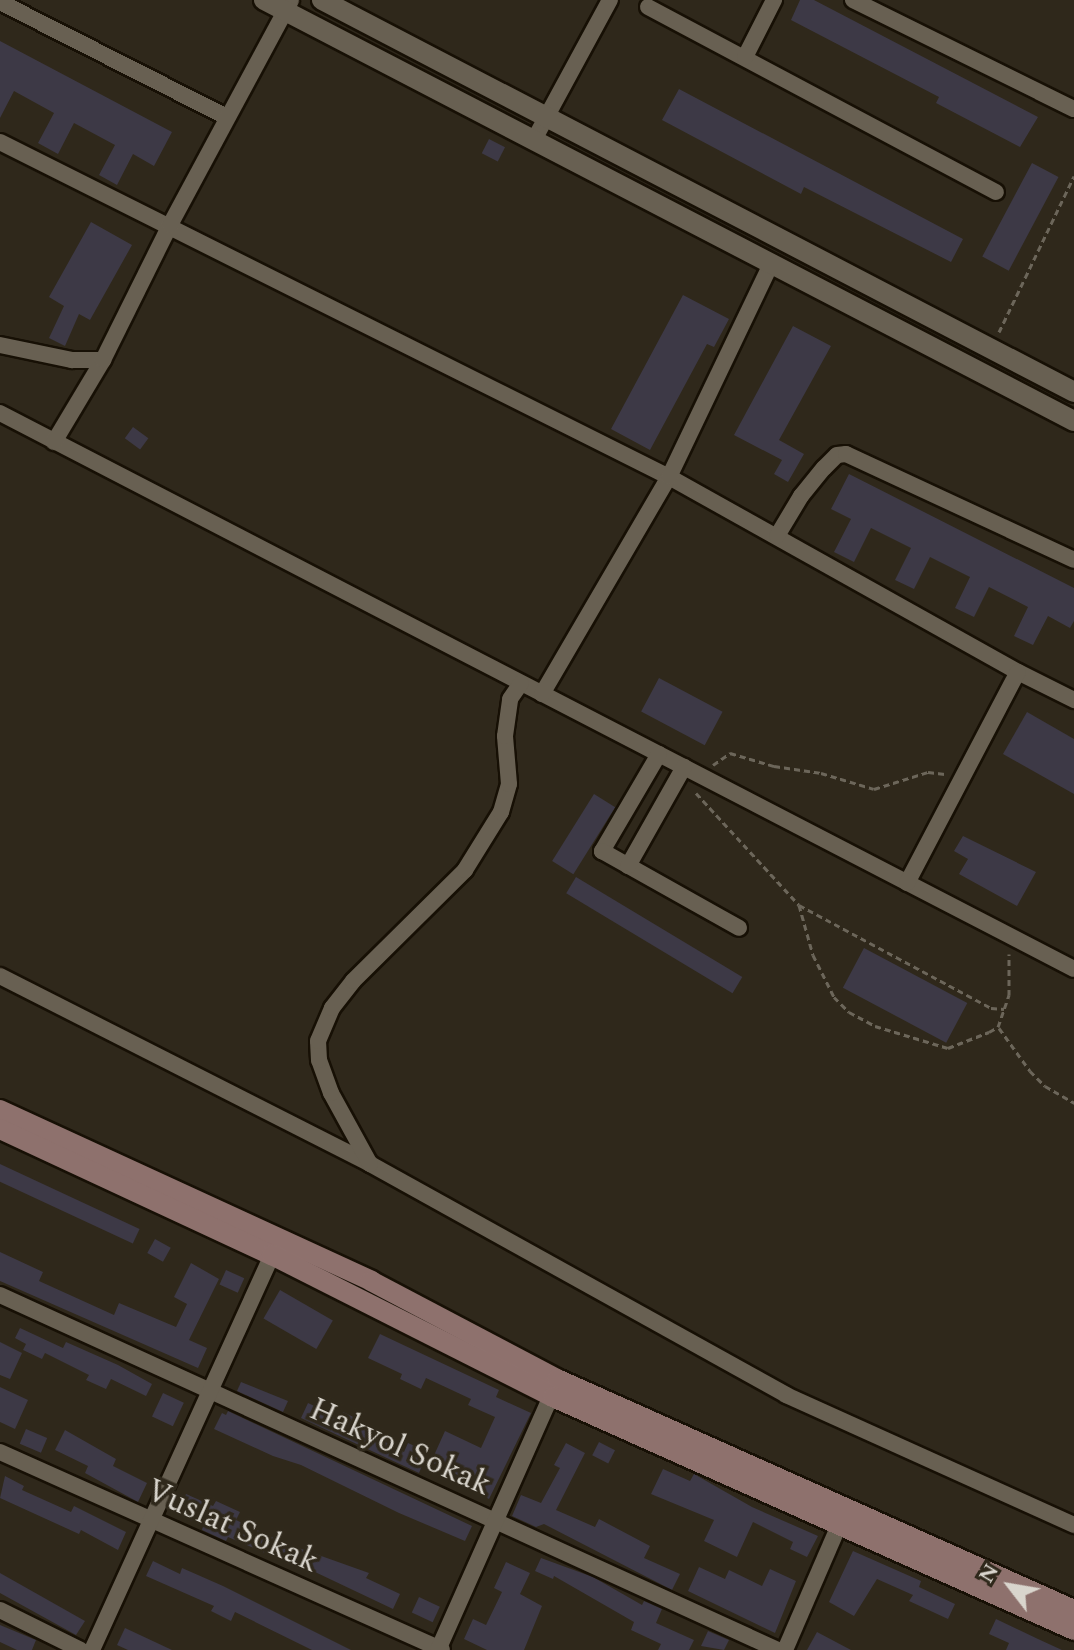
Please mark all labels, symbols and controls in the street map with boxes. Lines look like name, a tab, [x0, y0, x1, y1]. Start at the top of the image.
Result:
street label: Hakyol Sokak	[303, 1391, 497, 1505]
street label: Vuslat Sokak	[140, 1472, 324, 1582]
north arrow	[970, 1546, 1050, 1626]
text: N	[970, 1557, 1008, 1590]

